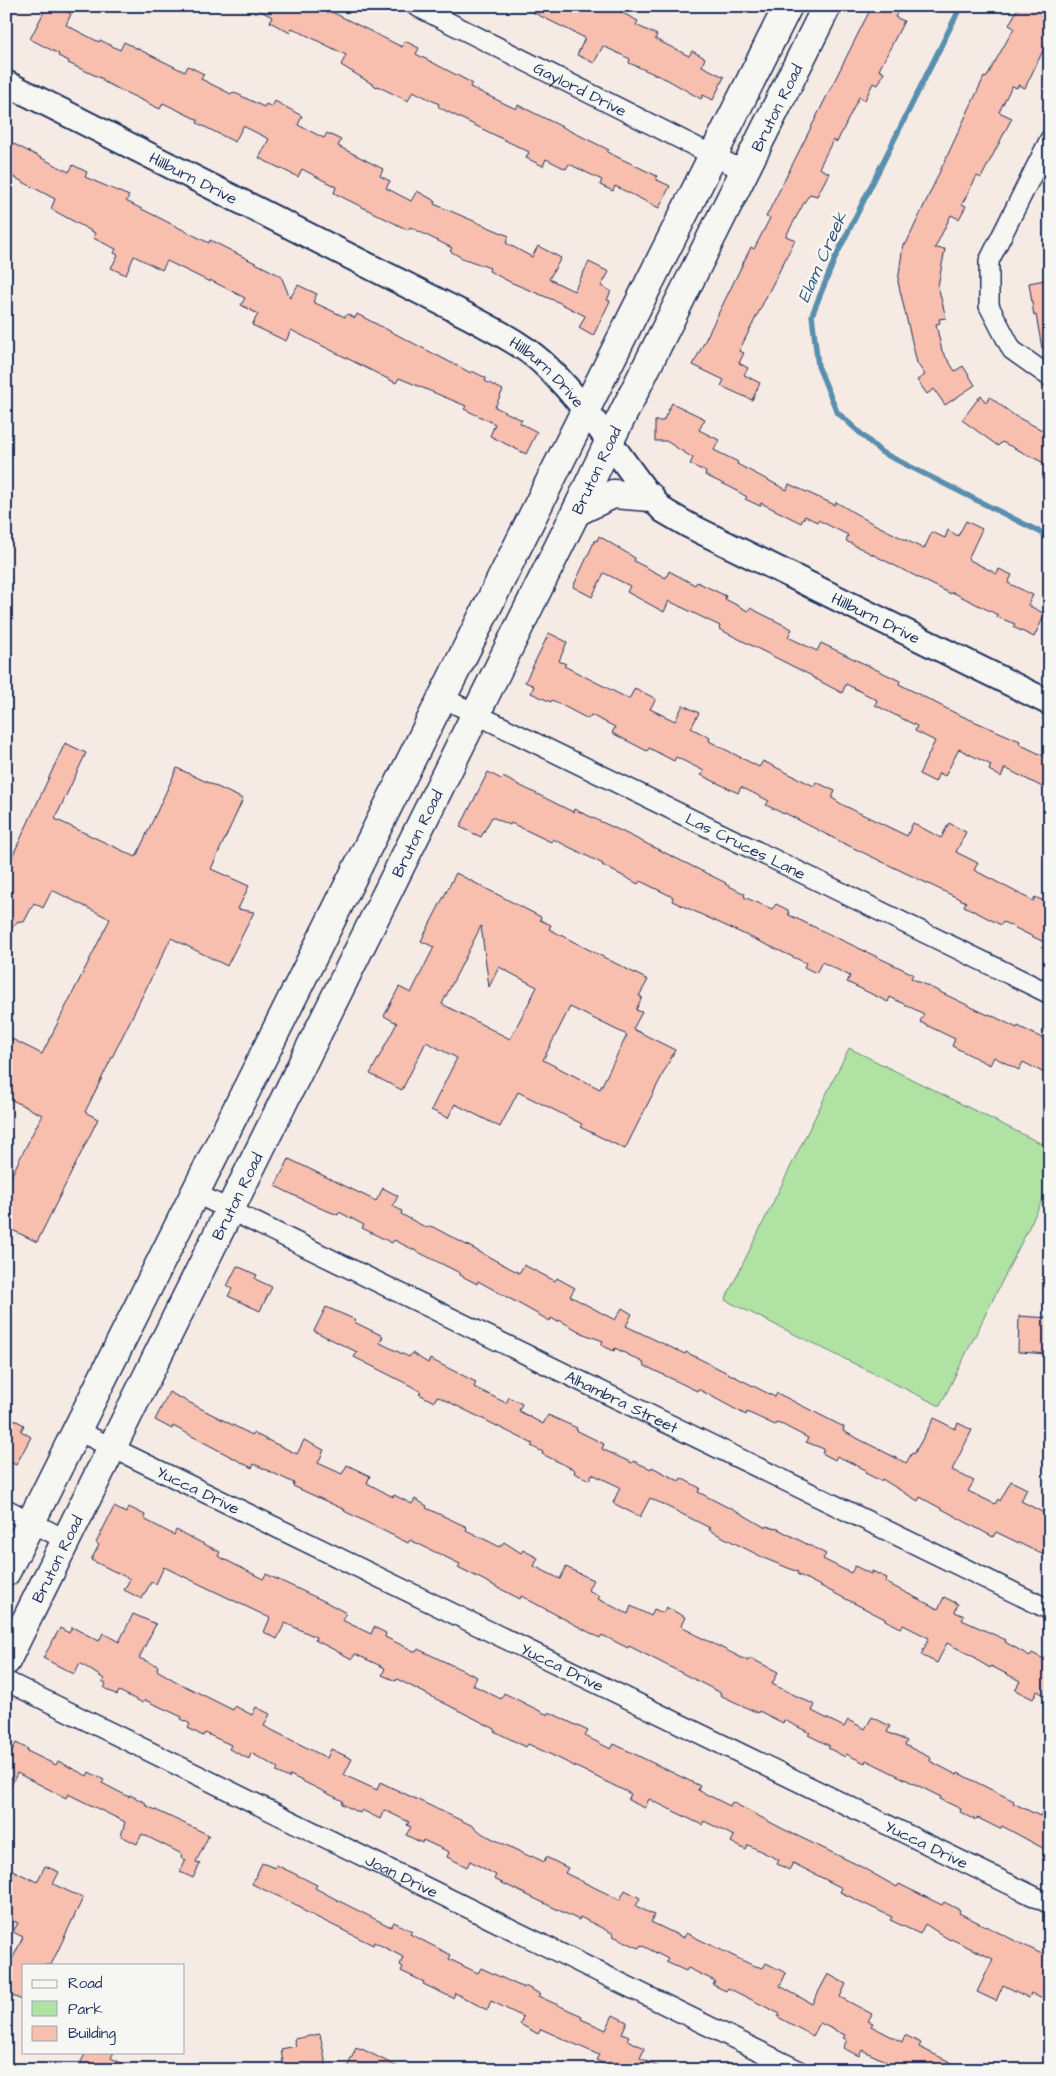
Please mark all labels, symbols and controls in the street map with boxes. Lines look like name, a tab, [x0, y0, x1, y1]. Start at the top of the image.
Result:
street label: Gaylord Drive	[530, 57, 631, 122]
street label: Bruton Road	[746, 61, 808, 155]
street label: Hillburn Drive	[145, 147, 241, 210]
water label: Elam Creek	[791, 207, 854, 307]
street label: Hillburn Drive	[505, 331, 589, 413]
street label: Bruton Road	[566, 423, 627, 518]
street label: Hillburn Drive	[828, 587, 924, 650]
street label: Bruton Road	[387, 786, 448, 881]
street label: Las Cruces Lane	[682, 808, 809, 885]
street label: Bruton Road	[207, 1149, 268, 1244]
street label: Alhambra Street	[561, 1365, 682, 1439]
street label: Yucca Drive	[153, 1461, 243, 1520]
street label: Bruton Road	[27, 1512, 89, 1607]
street label: Yucca Drive	[517, 1638, 608, 1697]
street label: Yucca Drive	[881, 1815, 972, 1875]
street label: Joan Drive	[361, 1849, 442, 1904]
legend	[22, 1964, 185, 2054]
text: Road	[68, 1973, 103, 1994]
text: Park	[68, 1999, 103, 2020]
text: Building	[68, 2023, 116, 2045]

